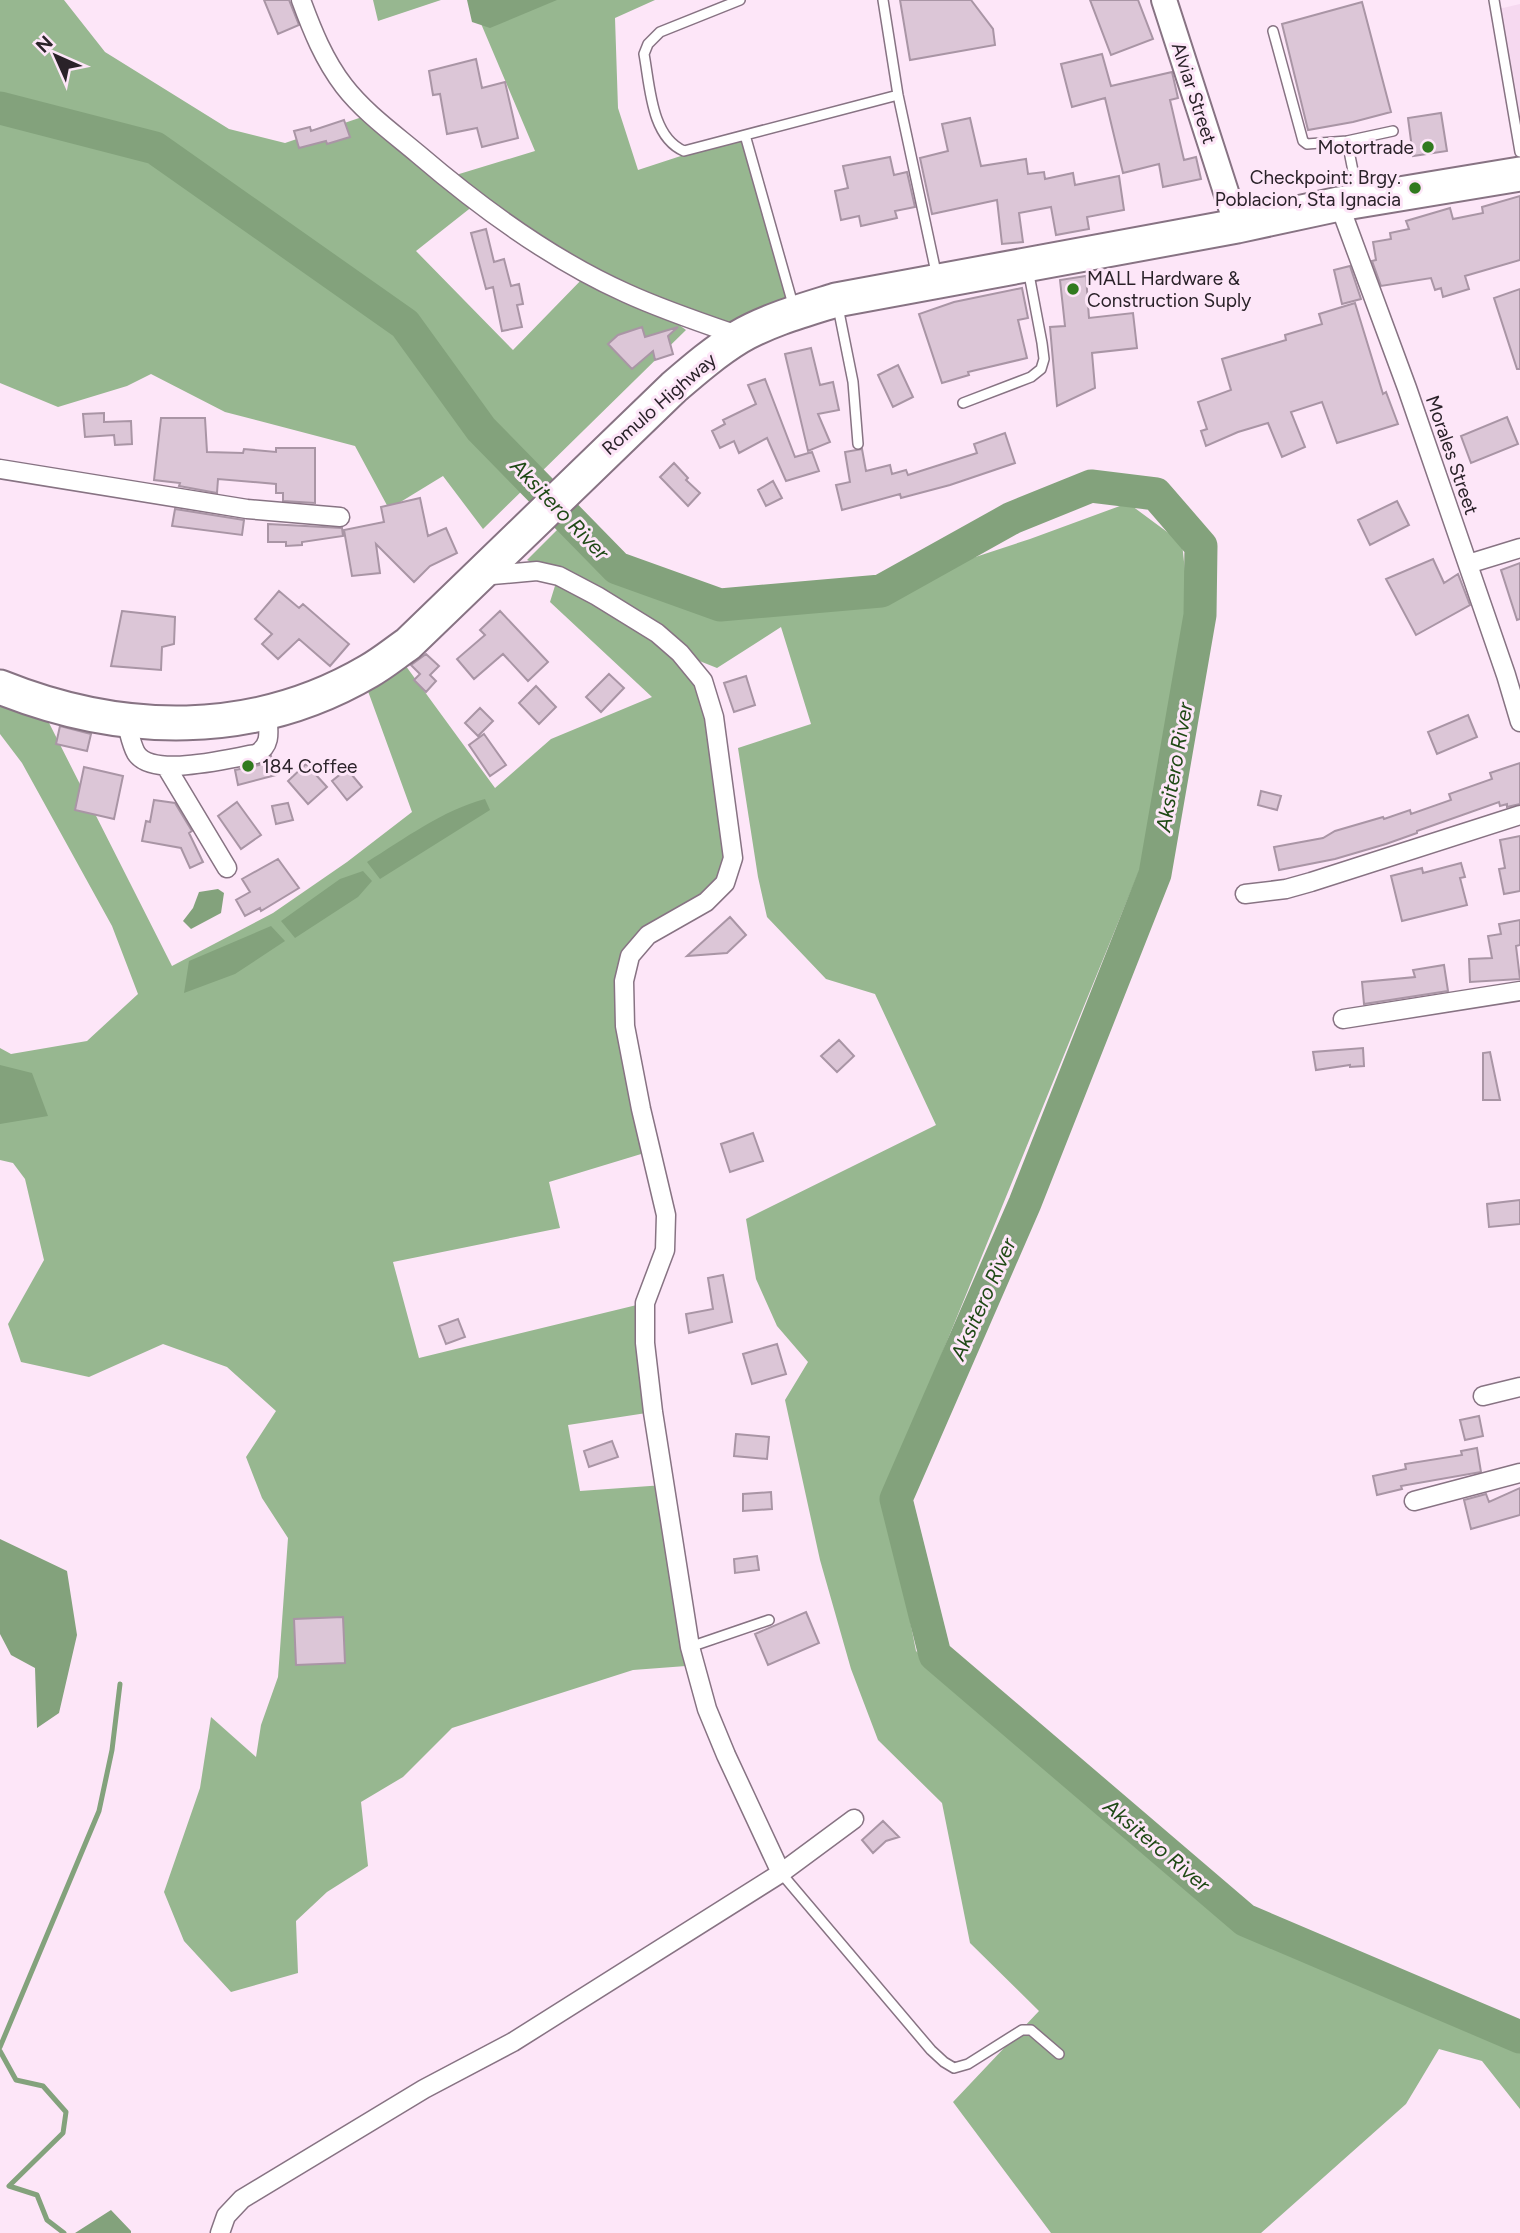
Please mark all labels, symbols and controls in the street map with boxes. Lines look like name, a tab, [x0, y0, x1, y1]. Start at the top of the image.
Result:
north arrow	[21, 21, 91, 91]
text: N	[31, 31, 58, 58]
street label: Alviar Street	[1167, 39, 1221, 147]
place label: Motortrade	[1318, 136, 1414, 159]
marker: Motortrade	[1420, 139, 1436, 155]
place label: Checkpoint: Brgy. Poblacion, Sta Ignacia	[1215, 166, 1401, 211]
marker: Checkpoint: Brgy. Poblacion, Sta Ignacia	[1407, 180, 1423, 196]
place label: MALL Hardware & Construction Suply	[1087, 267, 1251, 312]
marker: MALL Hardware & Construction Suply	[1065, 281, 1081, 297]
street label: Romulo Highway	[597, 348, 721, 460]
street label: Morales Street	[1421, 392, 1483, 518]
water label: Aksitero River	[505, 453, 615, 565]
water label: Aksitero River	[1150, 700, 1198, 835]
place label: 184 Coffee	[262, 755, 357, 778]
marker: 184 Coffee	[240, 758, 256, 774]
water label: Aksitero River	[945, 1233, 1021, 1365]
water label: Aksitero River	[1098, 1793, 1216, 1897]

